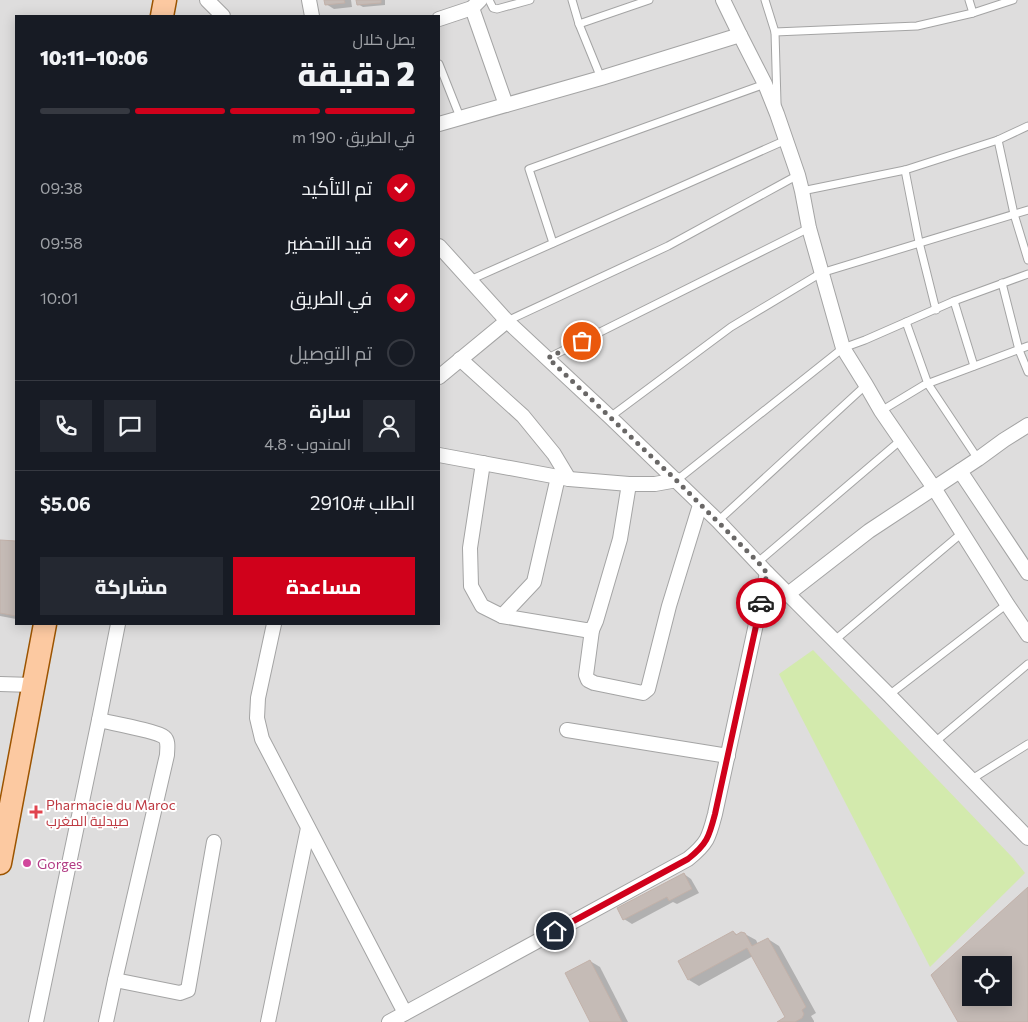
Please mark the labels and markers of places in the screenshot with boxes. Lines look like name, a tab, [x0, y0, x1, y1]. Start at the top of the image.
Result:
pin	[561, 320, 603, 362]
place label: Pharmacie du Maroc صيدلية المغرب	[46, 796, 176, 829]
marker: Pharmacie du Maroc صيدلية المغرب	[30, 806, 42, 818]
place label: Gorges	[37, 855, 82, 872]
marker: Gorges	[21, 857, 33, 869]
pin	[534, 910, 576, 952]

